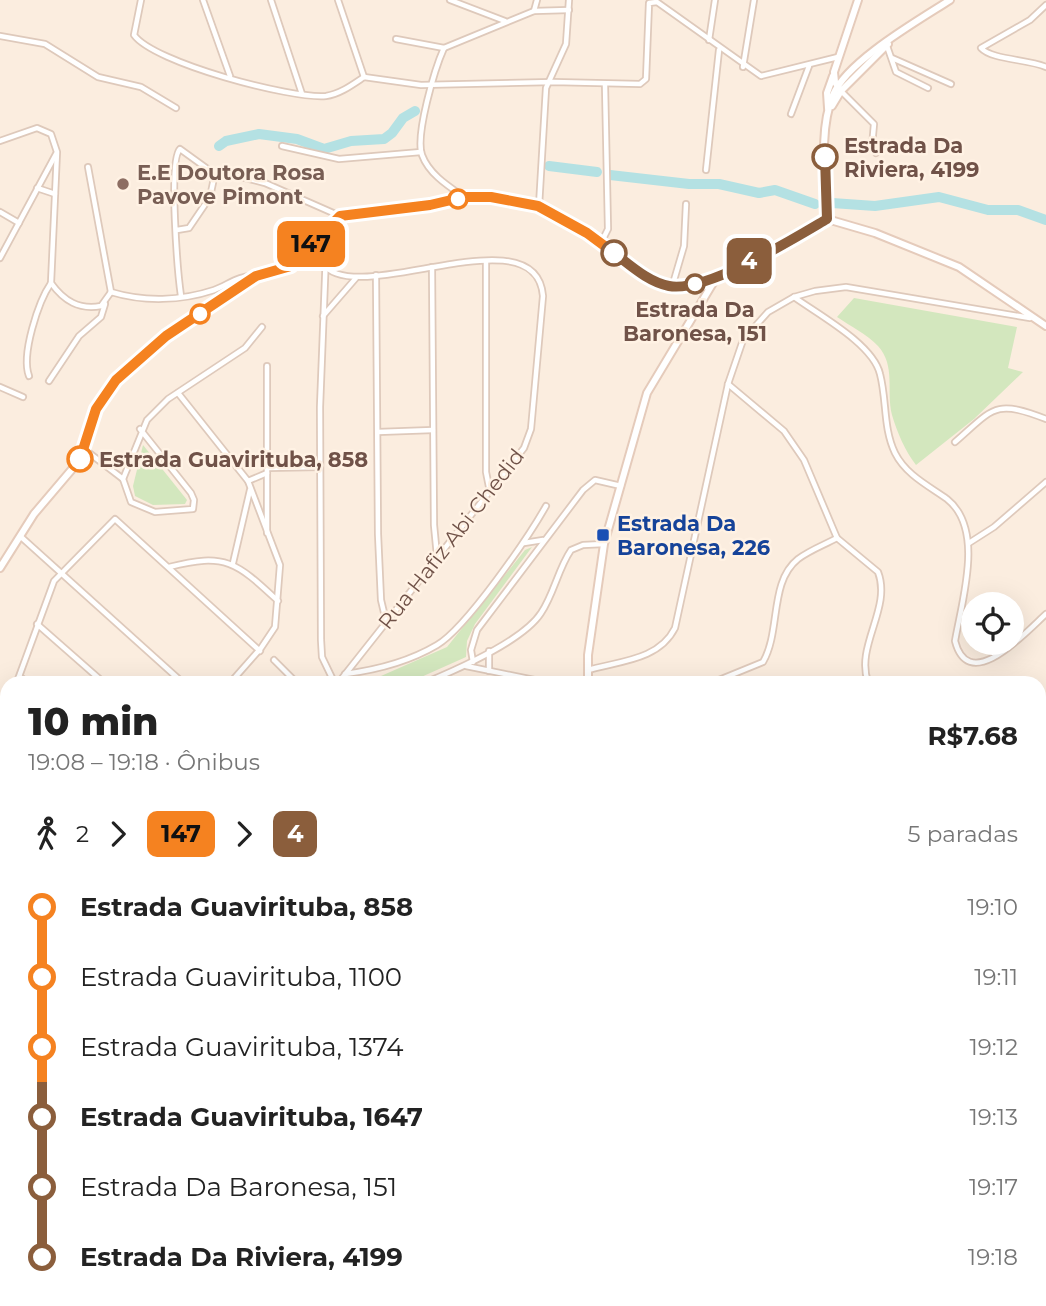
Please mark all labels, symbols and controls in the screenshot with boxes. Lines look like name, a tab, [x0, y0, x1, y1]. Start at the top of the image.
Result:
place label: Estrada Da Riviera, 4199	[844, 133, 979, 182]
marker: Estrada Da Riviera, 4199	[812, 144, 838, 170]
place label: E.E Doutora Rosa Pavove Pimont	[137, 160, 325, 209]
marker: E.E Doutora Rosa Pavove Pimont	[115, 176, 131, 192]
unlabelled marker	[448, 189, 468, 209]
line badge: 147	[271, 221, 351, 267]
text: 147	[291, 229, 331, 258]
line badge: 4	[726, 238, 772, 284]
unlabelled marker	[601, 240, 627, 266]
text: 4	[741, 246, 757, 275]
marker: Estrada Da Baronesa, 151	[685, 274, 705, 294]
place label: Estrada Da Baronesa, 151	[623, 297, 767, 346]
unlabelled marker	[190, 304, 210, 324]
street label: Rua Hafiz Abi Chedid	[373, 444, 529, 634]
marker: Estrada Guavirituba, 858	[67, 446, 93, 472]
place label: Estrada Guavirituba, 858	[99, 447, 368, 472]
place label: Estrada Da Baronesa, 226	[617, 511, 770, 560]
marker: Estrada Da Baronesa, 226	[595, 527, 611, 543]
map controls	[961, 592, 1024, 655]
button: locate	[961, 592, 1024, 655]
text: 10 min	[28, 698, 159, 745]
text: R$7.68	[928, 720, 1018, 752]
text: 19:08 – 19:18 · Ônibus	[28, 748, 260, 776]
icon: walk	[28, 815, 66, 853]
icon: forward	[99, 815, 137, 853]
icon: forward	[225, 815, 263, 853]
text: 147	[161, 819, 201, 848]
text: 4	[287, 819, 303, 848]
text: 2	[76, 820, 89, 848]
text: 5 paradas	[908, 820, 1018, 848]
text: Estrada Guavirituba, 858	[80, 891, 413, 923]
text: 19:10	[967, 893, 1018, 921]
text: Estrada Guavirituba, 1100	[80, 961, 402, 993]
text: 19:11	[974, 963, 1018, 991]
text: Estrada Guavirituba, 1374	[80, 1031, 403, 1063]
text: 19:12	[969, 1033, 1018, 1061]
text: Estrada Guavirituba, 1647	[80, 1101, 423, 1133]
text: 19:13	[970, 1103, 1018, 1131]
text: Estrada Da Baronesa, 151	[80, 1171, 397, 1203]
text: 19:17	[969, 1173, 1018, 1201]
text: Estrada Da Riviera, 4199	[80, 1241, 403, 1273]
text: 19:18	[968, 1243, 1018, 1271]

